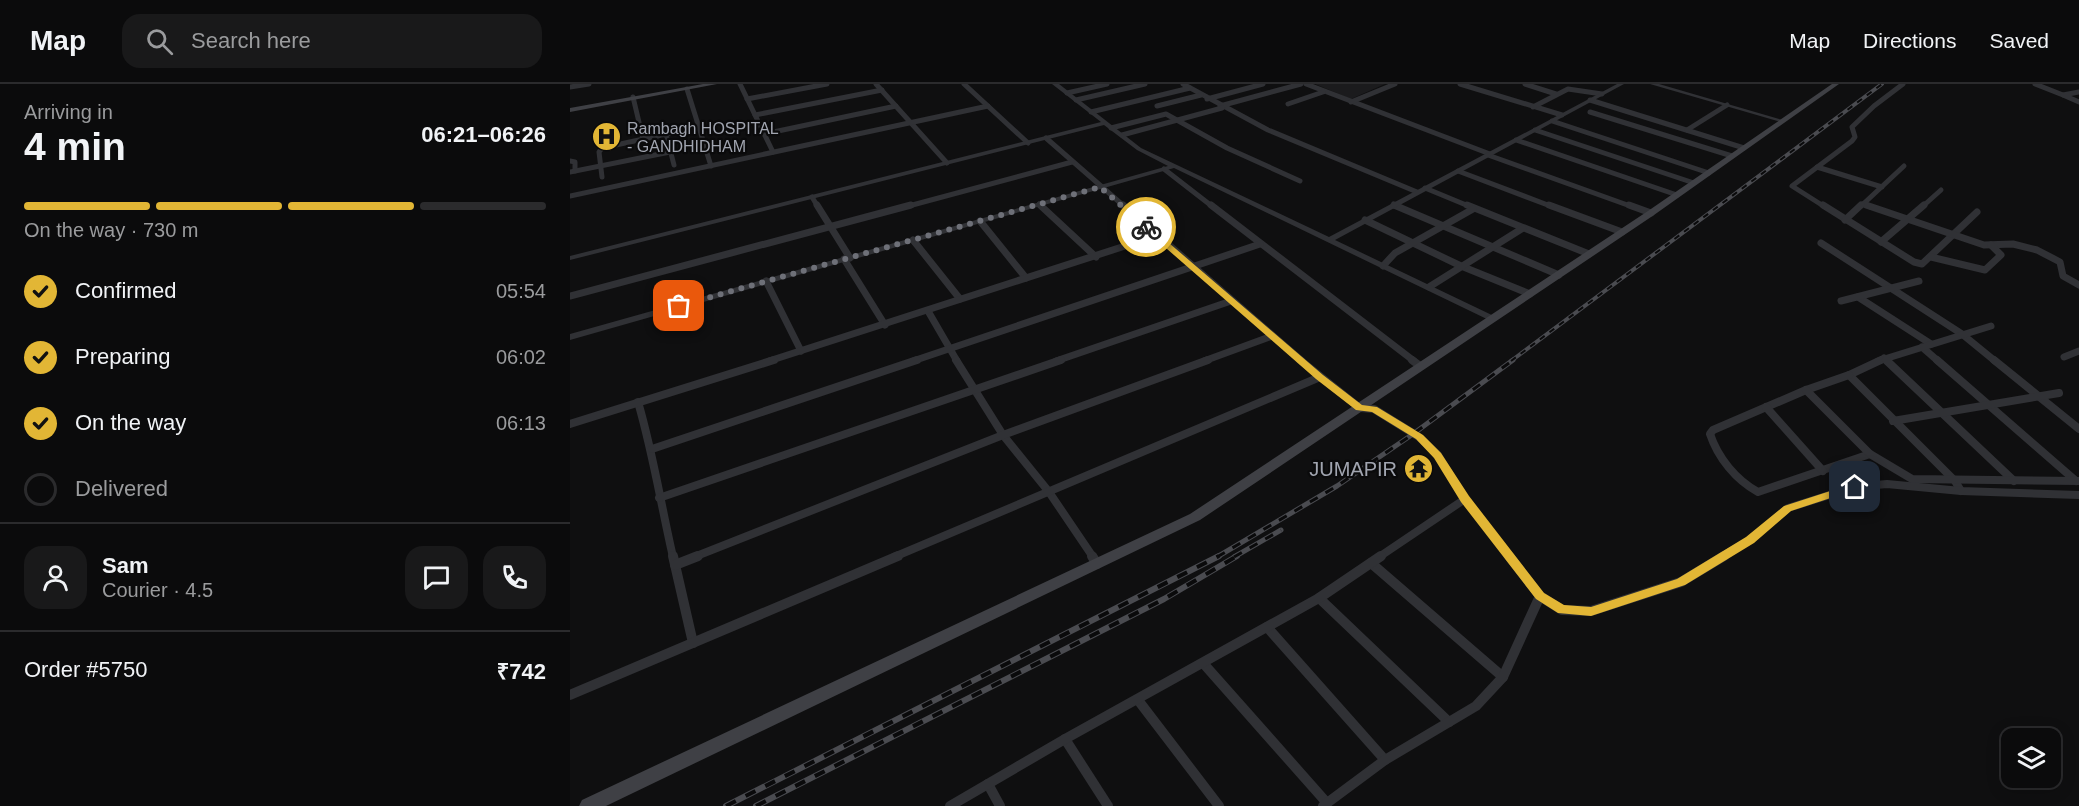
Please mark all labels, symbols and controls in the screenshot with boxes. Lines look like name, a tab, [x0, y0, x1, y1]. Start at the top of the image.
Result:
search box	[122, 14, 542, 68]
text: Map	[30, 25, 86, 56]
icon: search	[143, 25, 176, 58]
text: Search here	[191, 28, 311, 53]
text: Map	[1789, 29, 1830, 52]
text: Directions	[1863, 29, 1956, 52]
text: Saved	[1989, 29, 2049, 52]
text: Arriving in	[24, 101, 113, 123]
place label: Rambagh HOSPITAL - GANDHIDHAM	[627, 120, 779, 155]
hospital icon: Rambagh HOSPITAL - GANDHIDHAM	[590, 121, 622, 153]
text: 06:21–06:26	[421, 122, 546, 147]
text: 4 min	[24, 125, 126, 168]
courier	[1116, 197, 1176, 257]
icon: bike	[1130, 211, 1163, 244]
text: On the way · 730 m	[24, 219, 199, 241]
icon: check	[24, 275, 57, 308]
text: Confirmed	[75, 278, 176, 303]
text: 05:54	[496, 280, 546, 302]
pin	[653, 280, 704, 331]
icon: bag	[662, 289, 695, 322]
icon: check	[24, 341, 57, 374]
text: Preparing	[75, 344, 170, 369]
text: 06:02	[496, 346, 546, 368]
icon: check	[24, 407, 57, 440]
text: On the way	[75, 410, 186, 435]
text: 06:13	[496, 412, 546, 434]
temple icon: JUMAPIR	[1402, 453, 1434, 485]
place label: JUMAPIR	[1309, 458, 1397, 480]
pin	[1829, 461, 1880, 512]
icon: home	[1838, 470, 1871, 503]
text: Delivered	[75, 476, 168, 501]
button: person	[24, 546, 87, 609]
button: chat	[405, 546, 468, 609]
button: phone	[483, 546, 546, 609]
text: Sam	[102, 553, 148, 578]
text: Courier · 4.5	[102, 579, 213, 601]
text: Order #5750	[24, 657, 148, 682]
text: ₹742	[497, 659, 546, 684]
map controls	[2001, 728, 2061, 788]
button: layers	[2001, 728, 2061, 788]

